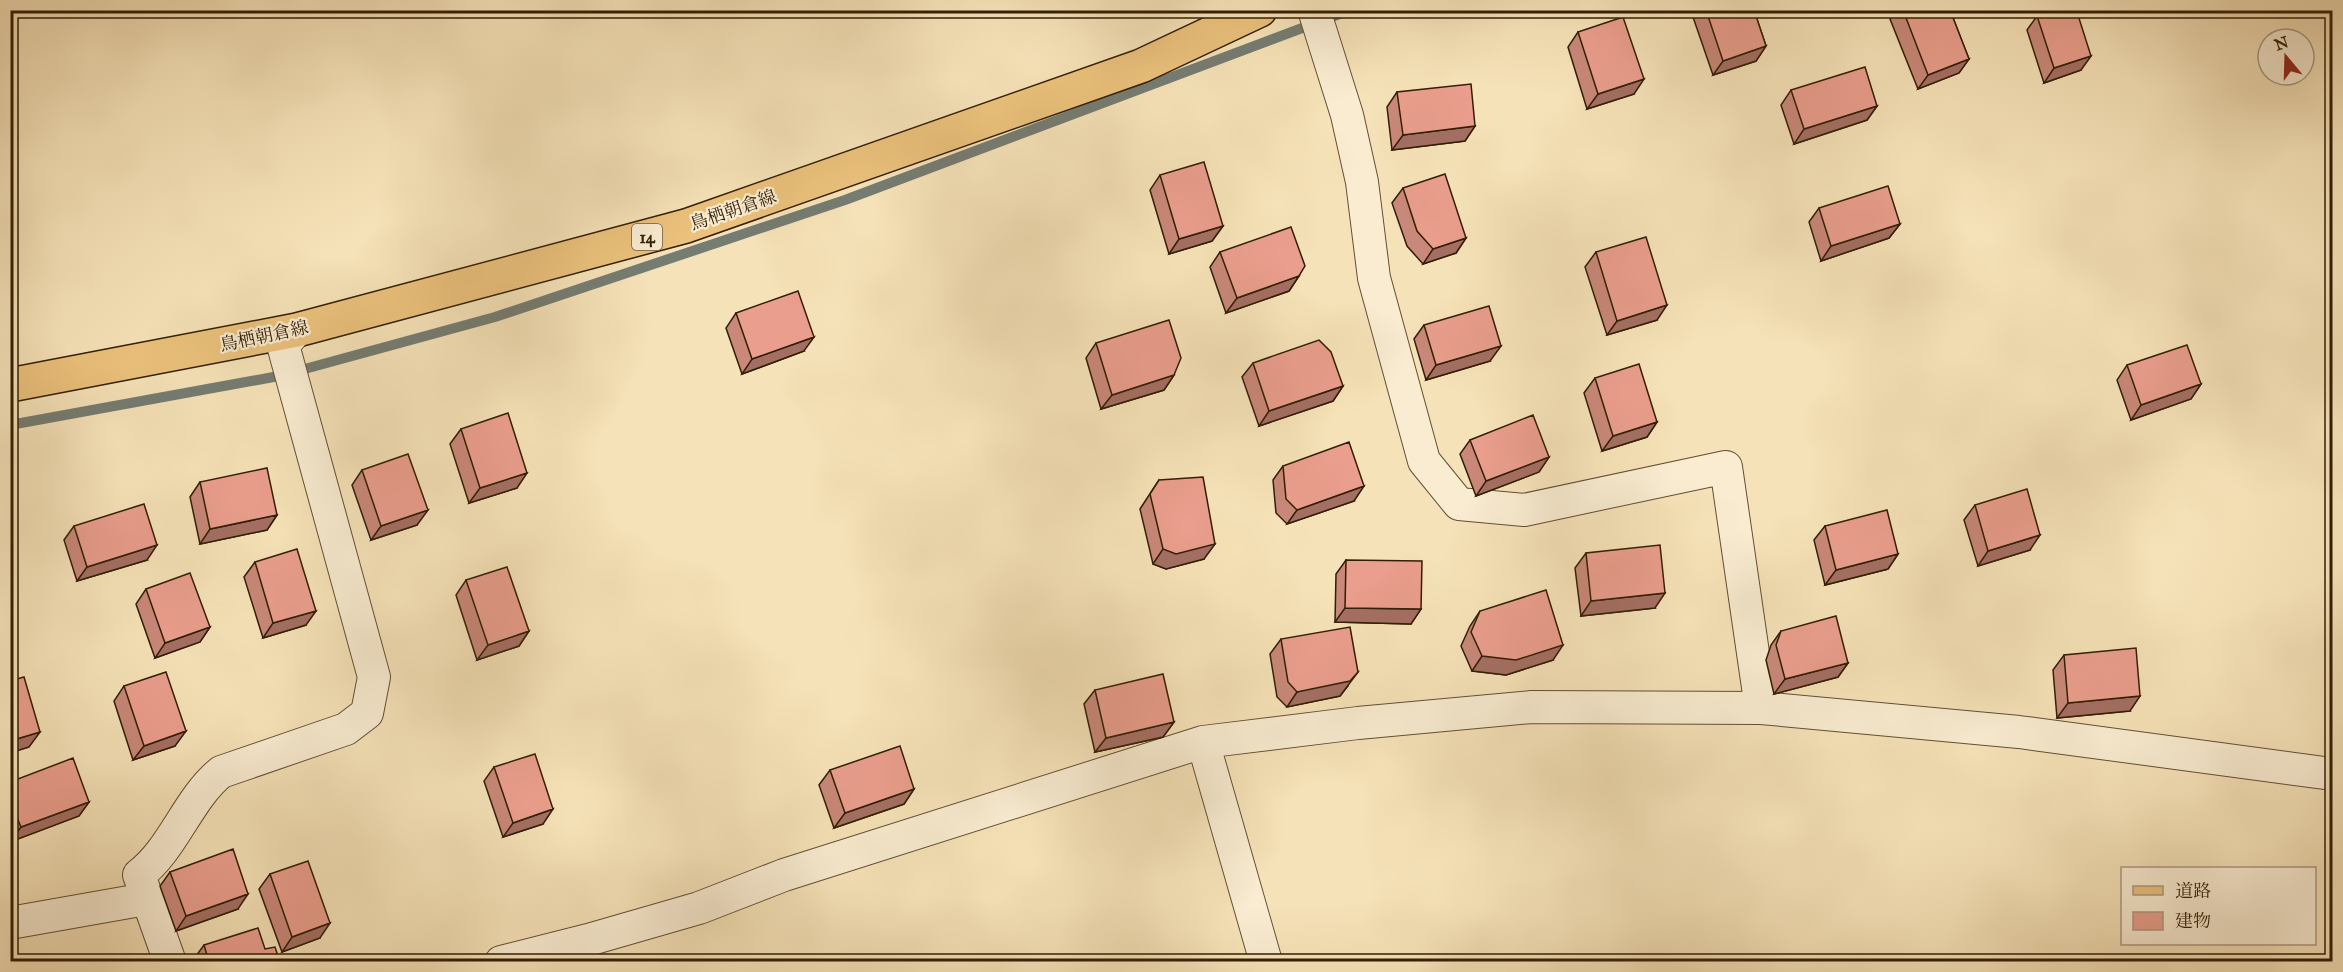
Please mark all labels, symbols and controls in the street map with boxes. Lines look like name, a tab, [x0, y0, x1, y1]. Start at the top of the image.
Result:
north arrow	[2256, 27, 2316, 87]
text: N	[2272, 32, 2291, 54]
street label: 鳥栖朝倉線	[687, 185, 779, 235]
road number: 14	[632, 224, 662, 250]
street label: 鳥栖朝倉線	[218, 316, 310, 356]
legend	[2121, 867, 2316, 945]
text: 道路	[2175, 880, 2211, 902]
text: 建物	[2175, 910, 2211, 932]

